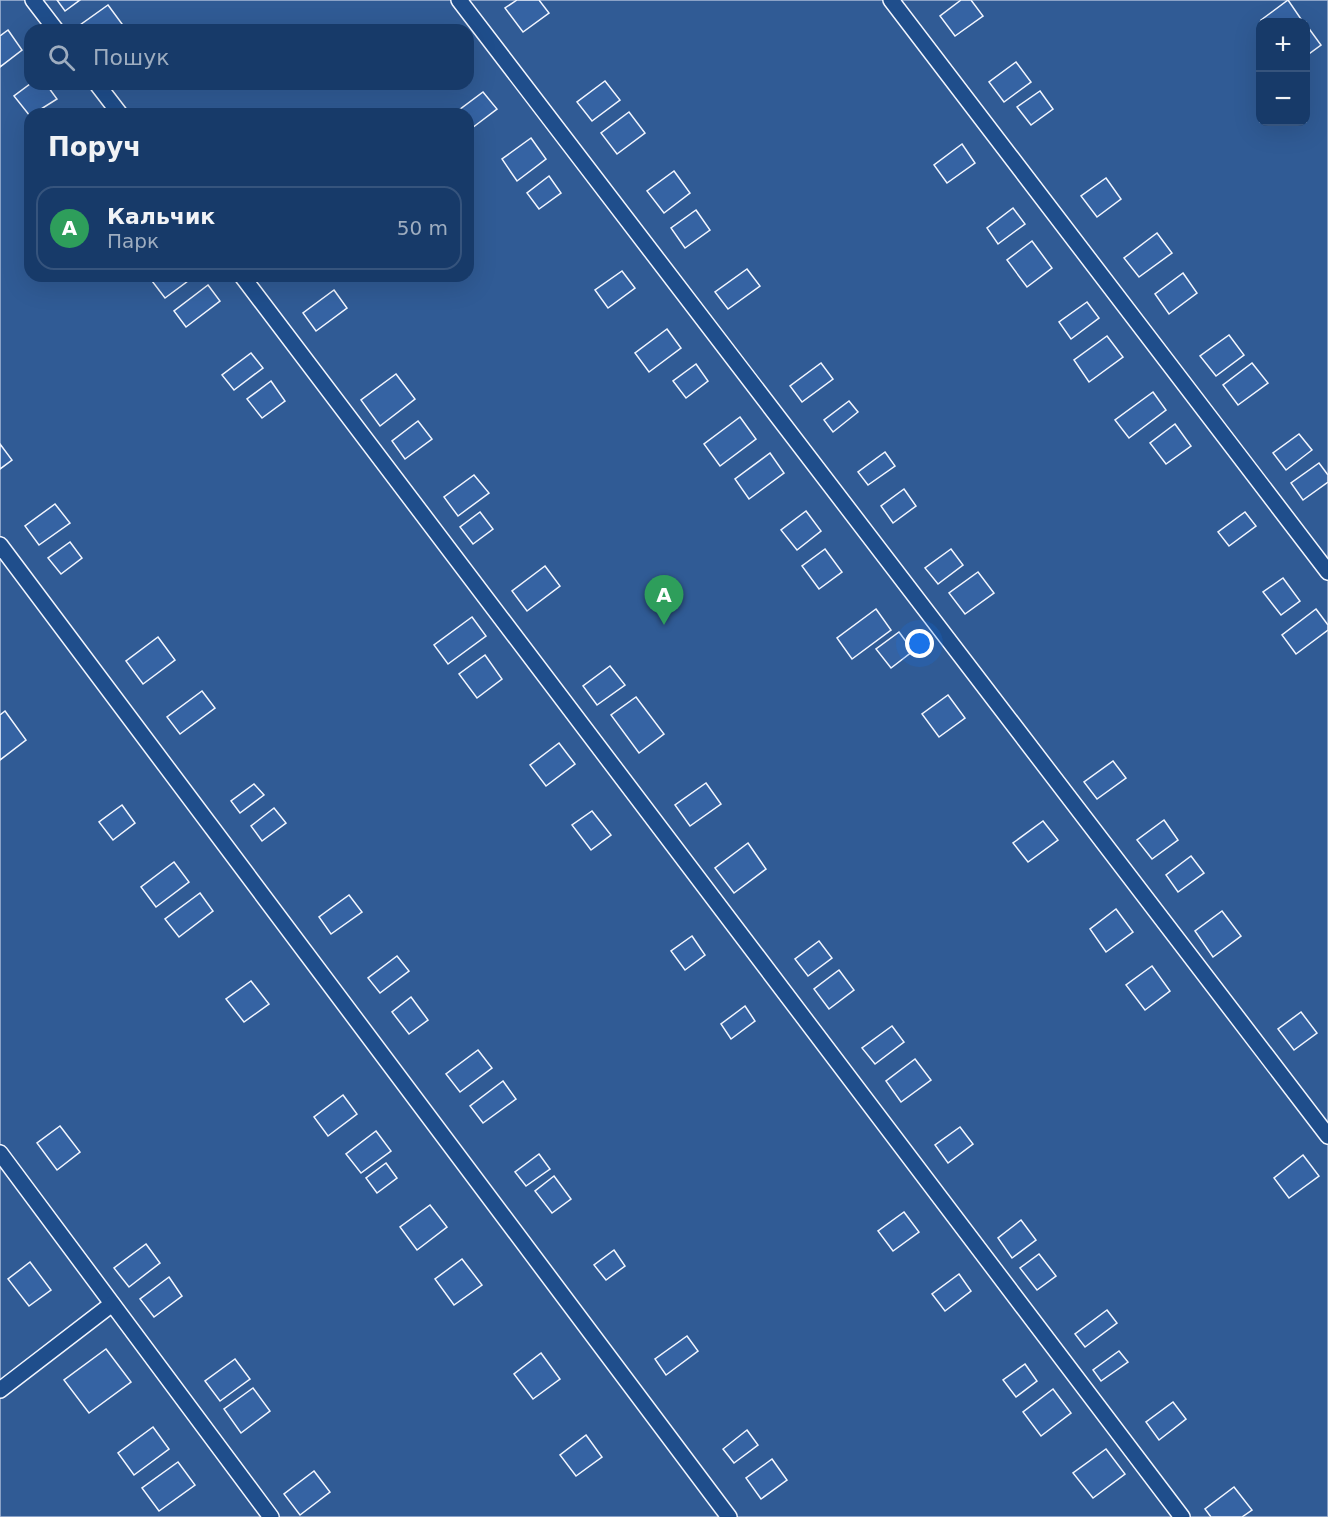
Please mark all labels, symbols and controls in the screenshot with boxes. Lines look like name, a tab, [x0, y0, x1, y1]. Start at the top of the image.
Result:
map controls	[1256, 18, 1310, 126]
button: +	[1256, 18, 1310, 72]
search box	[24, 24, 474, 90]
icon: search	[45, 41, 78, 74]
text: Пошук	[93, 45, 169, 70]
button: −	[1256, 72, 1310, 126]
text: Поруч	[48, 132, 141, 162]
text: Кальчик	[107, 204, 215, 229]
text: A	[62, 216, 77, 240]
text: 50 m	[397, 216, 448, 240]
text: Парк	[107, 229, 159, 253]
pin: A	[644, 576, 684, 625]
your location	[905, 629, 934, 658]

